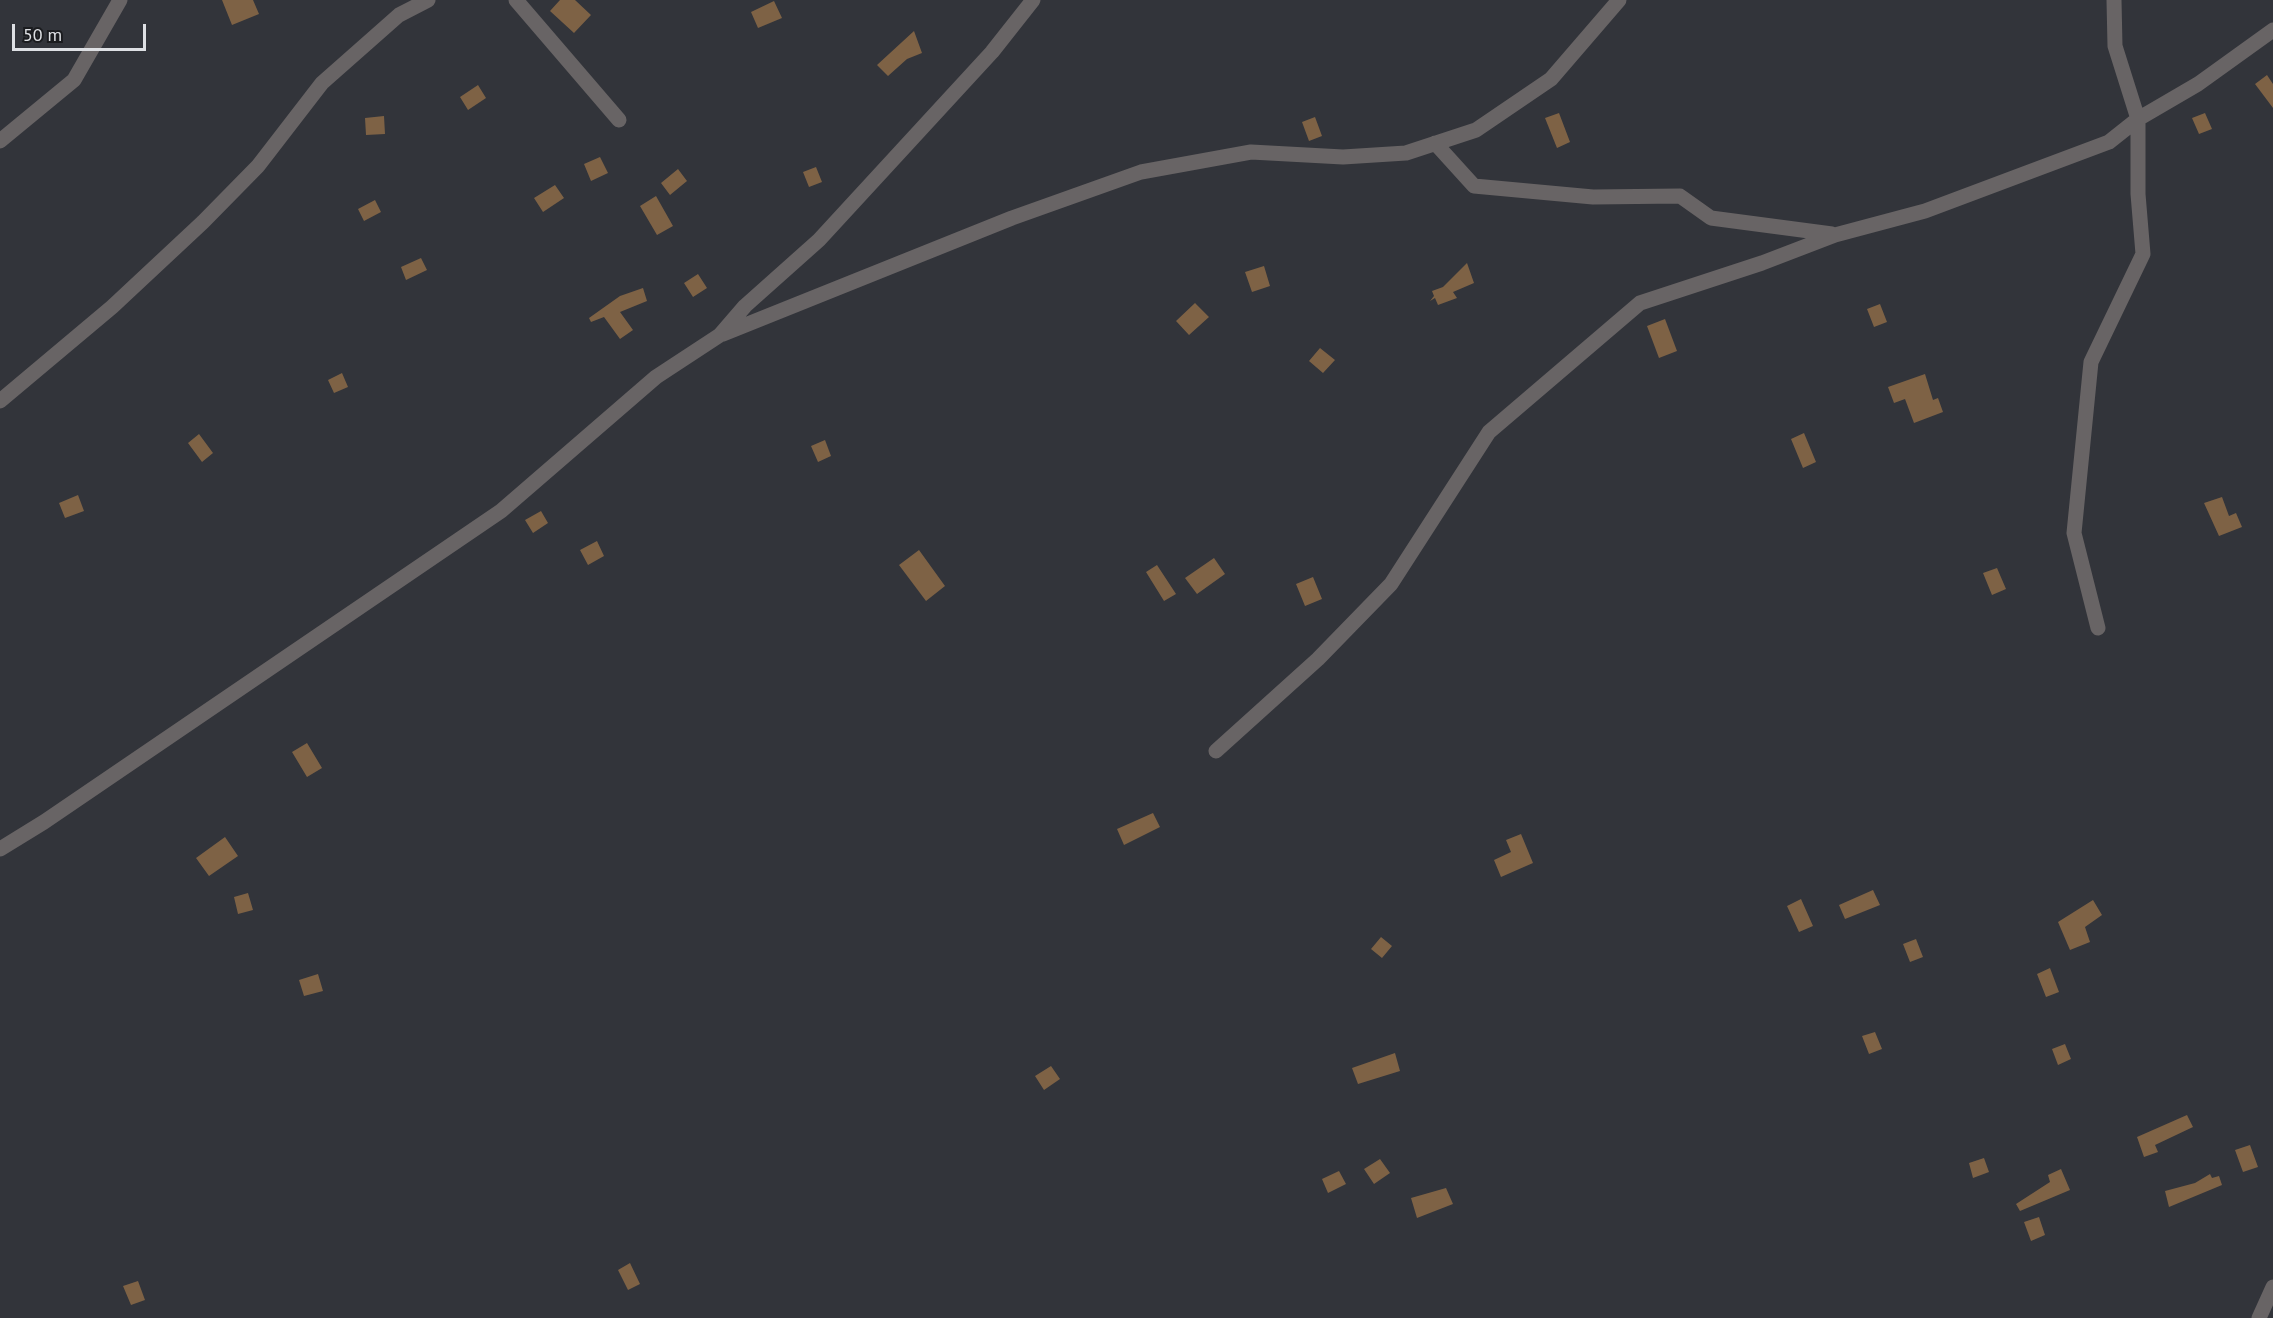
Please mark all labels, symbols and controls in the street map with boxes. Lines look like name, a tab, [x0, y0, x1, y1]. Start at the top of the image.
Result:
scale bar	[15, 12, 148, 50]
text: 50 m	[23, 23, 62, 46]

